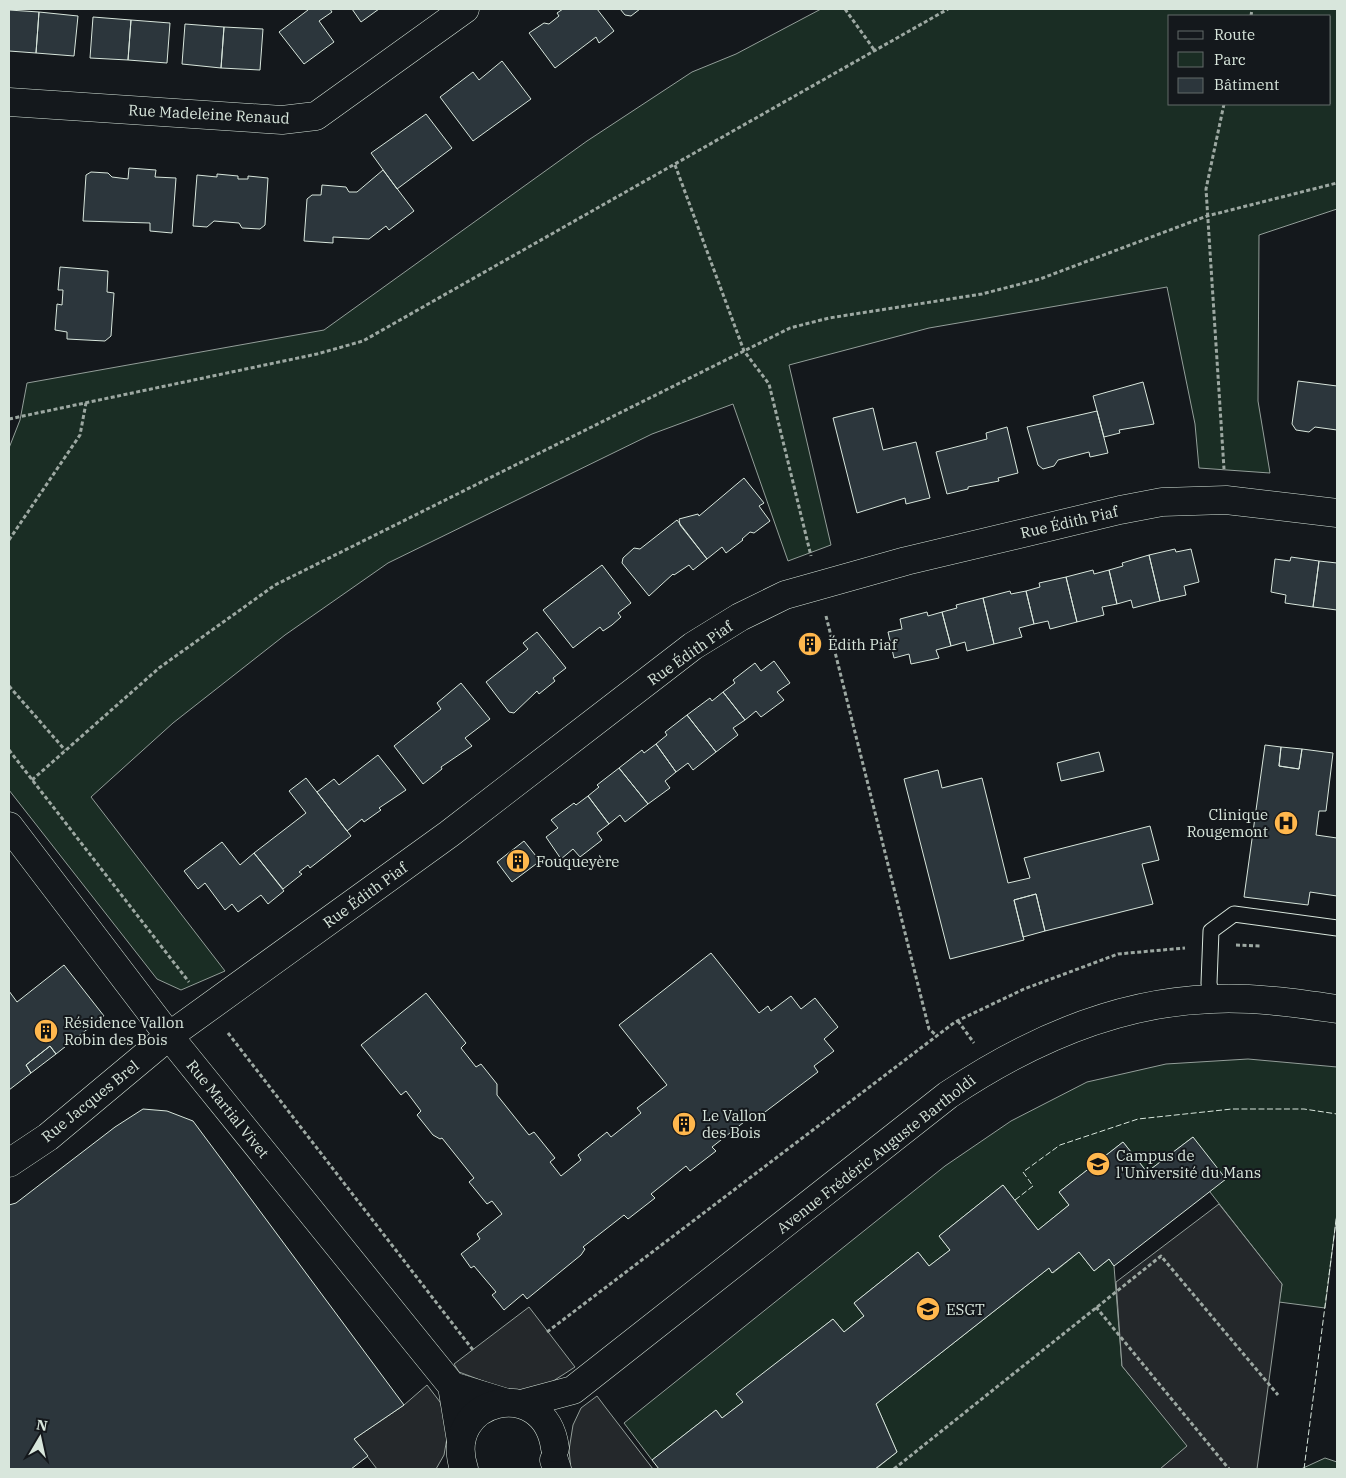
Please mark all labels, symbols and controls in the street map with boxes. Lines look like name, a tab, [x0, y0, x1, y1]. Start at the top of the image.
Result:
legend	[1168, 15, 1331, 105]
text: Route	[1214, 25, 1255, 44]
text: Parc	[1214, 50, 1246, 69]
text: Bâtiment	[1214, 75, 1279, 94]
street label: Rue Madeleine Renaud	[128, 100, 290, 128]
street label: Rue Édith Piaf	[1018, 501, 1121, 542]
street label: Rue Édith Piaf	[644, 616, 737, 689]
building icon: Édith Piaf	[797, 631, 823, 657]
place label: Édith Piaf	[828, 635, 898, 654]
place label: Clinique Rougemont	[1187, 805, 1268, 841]
hospital icon: Clinique Rougemont	[1273, 810, 1299, 836]
building icon: Fouqueyère	[505, 848, 531, 874]
place label: Fouqueyère	[536, 852, 619, 871]
street label: Rue Édith Piaf	[319, 858, 412, 932]
place label: Résidence Vallon Robin des Bois	[64, 1013, 184, 1049]
building icon: Résidence Vallon Robin des Bois	[33, 1018, 59, 1044]
street label: Rue Jacques Brel	[37, 1056, 143, 1146]
street label: Rue Martial Vivet	[183, 1056, 273, 1162]
street label: Avenue Frédéric Auguste Bartholdi	[773, 1070, 979, 1238]
place label: Le Vallon des Bois	[702, 1106, 767, 1142]
building icon: Le Vallon des Bois	[671, 1111, 697, 1137]
place label: Campus de l'Université du Mans	[1116, 1146, 1261, 1182]
school or university icon: Campus de l'Université du Mans	[1085, 1151, 1111, 1177]
school or university icon: ESGT	[915, 1296, 941, 1322]
place label: ESGT	[946, 1300, 985, 1319]
north arrow	[15, 1413, 65, 1463]
text: N	[35, 1415, 49, 1435]

